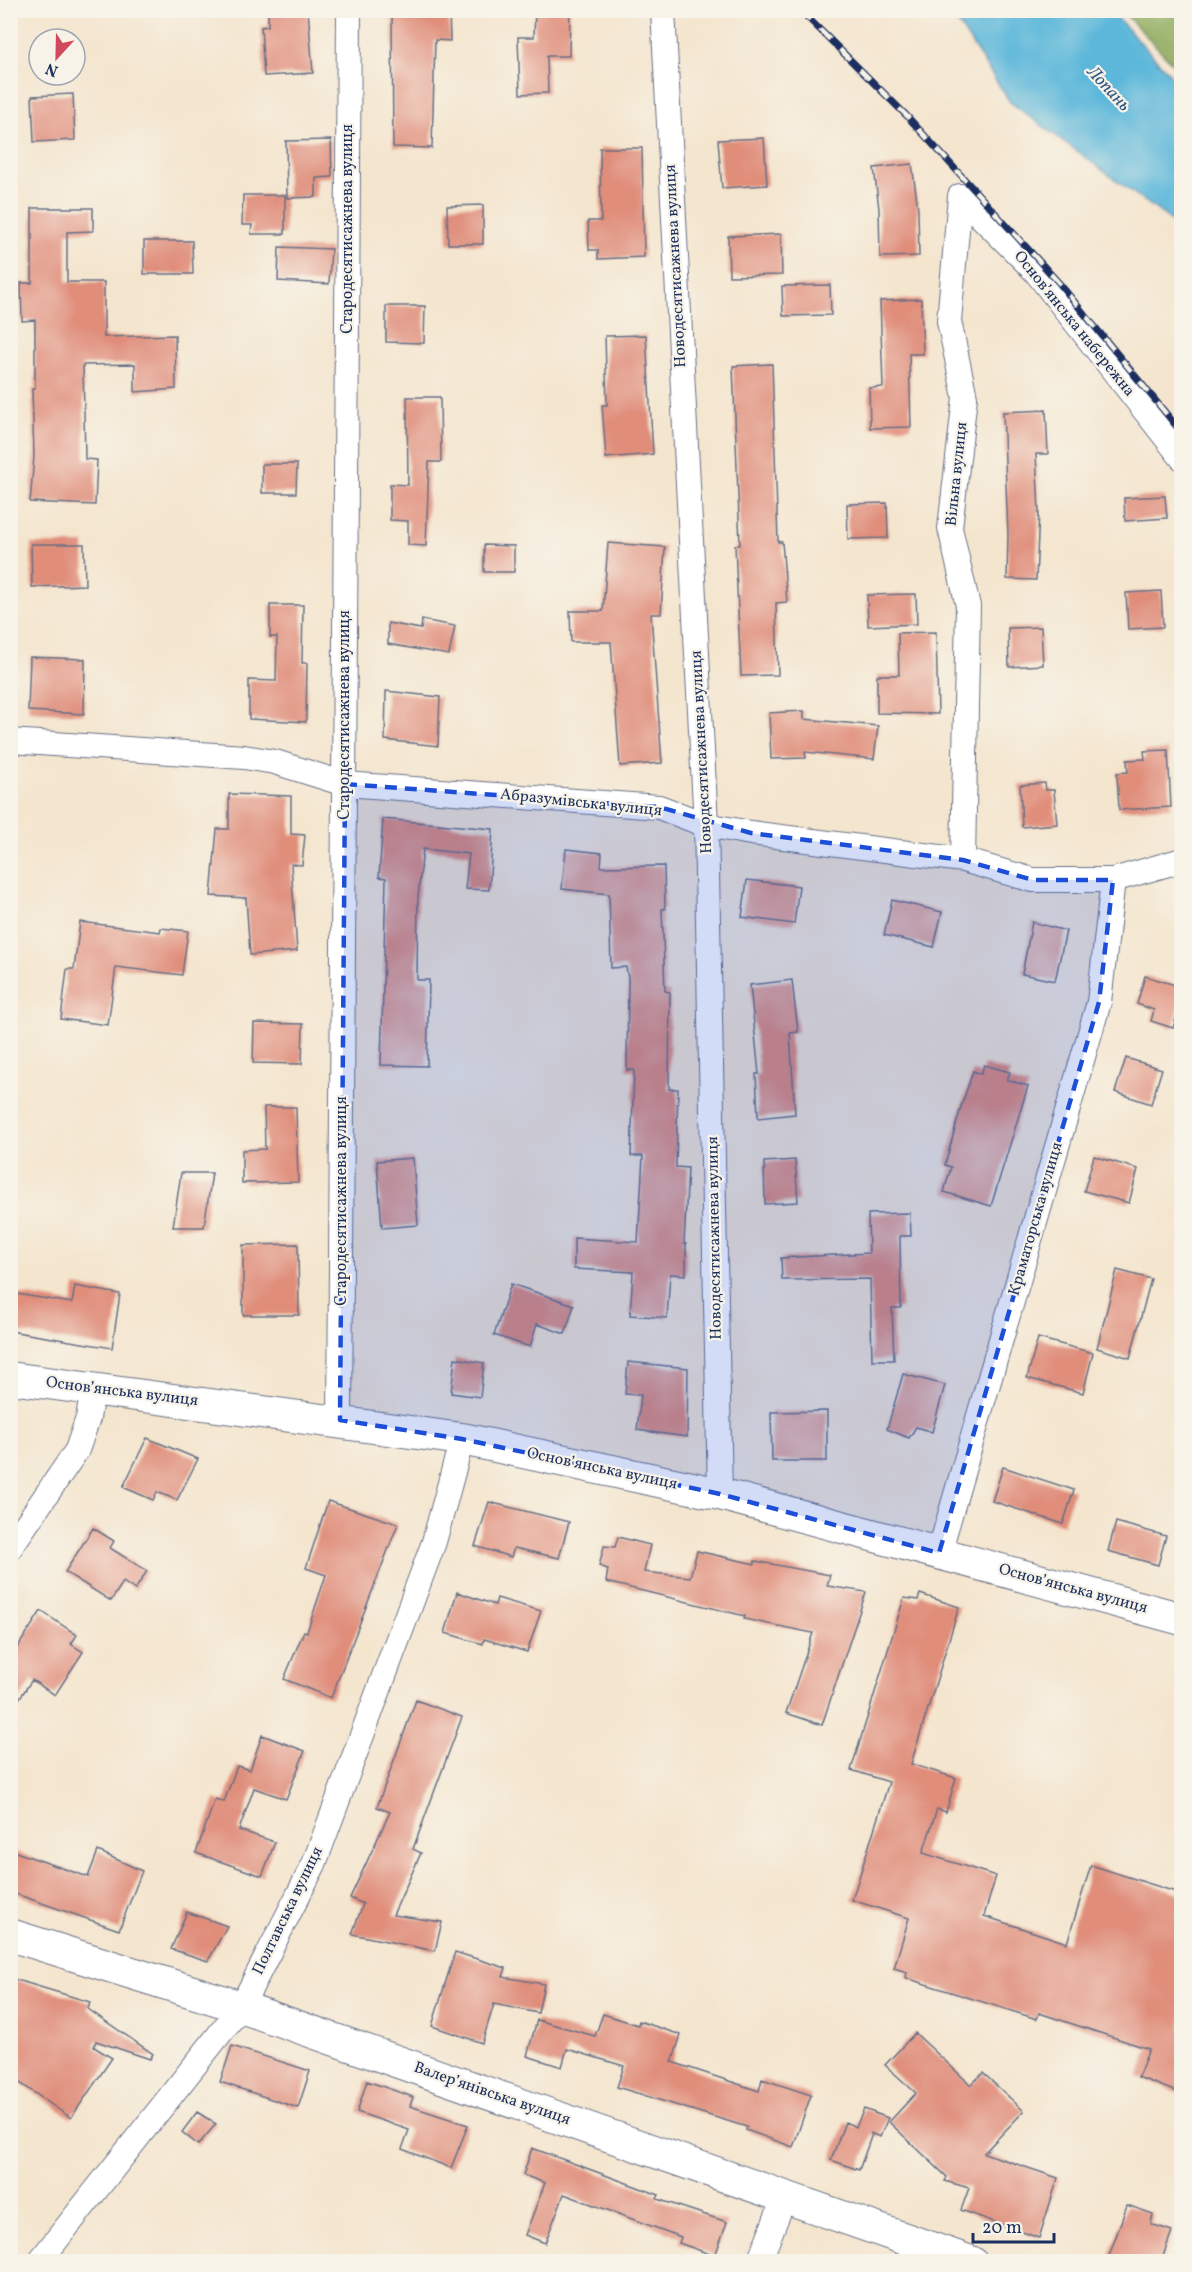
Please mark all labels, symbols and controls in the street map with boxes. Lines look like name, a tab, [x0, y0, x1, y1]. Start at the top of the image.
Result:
north arrow	[27, 27, 87, 87]
text: N	[42, 57, 62, 81]
water label: Лопань	[1080, 60, 1136, 118]
street label: Стародесятисажнева вулиця	[337, 124, 359, 334]
street label: Новодесятисажнева вулиця	[660, 164, 692, 368]
street label: Основ’янська набережна	[1008, 246, 1140, 402]
street label: Вільна вулиця	[941, 421, 973, 527]
street label: Стародесятисажнева вулиця	[334, 610, 356, 820]
street label: Новодесятисажнева вулиця	[686, 650, 718, 854]
street label: Абразумівська вулиця	[499, 784, 663, 822]
street label: Стародесятисажнева вулиця	[331, 1096, 353, 1306]
street label: Новодесятисажнева вулиця	[702, 1136, 728, 1340]
street label: Краматорська вулиця	[1004, 1140, 1068, 1298]
street label: Основ’янська вулиця	[45, 1372, 199, 1412]
street label: Основ’янська вулиця	[525, 1442, 679, 1496]
street label: Основ’янська вулиця	[996, 1559, 1150, 1619]
street label: Полтавська вулиця	[247, 1843, 329, 1979]
street label: Валер’янівська вулиця	[411, 2057, 573, 2131]
scale bar	[973, 2206, 1054, 2244]
text: 20 m	[982, 2216, 1022, 2241]

